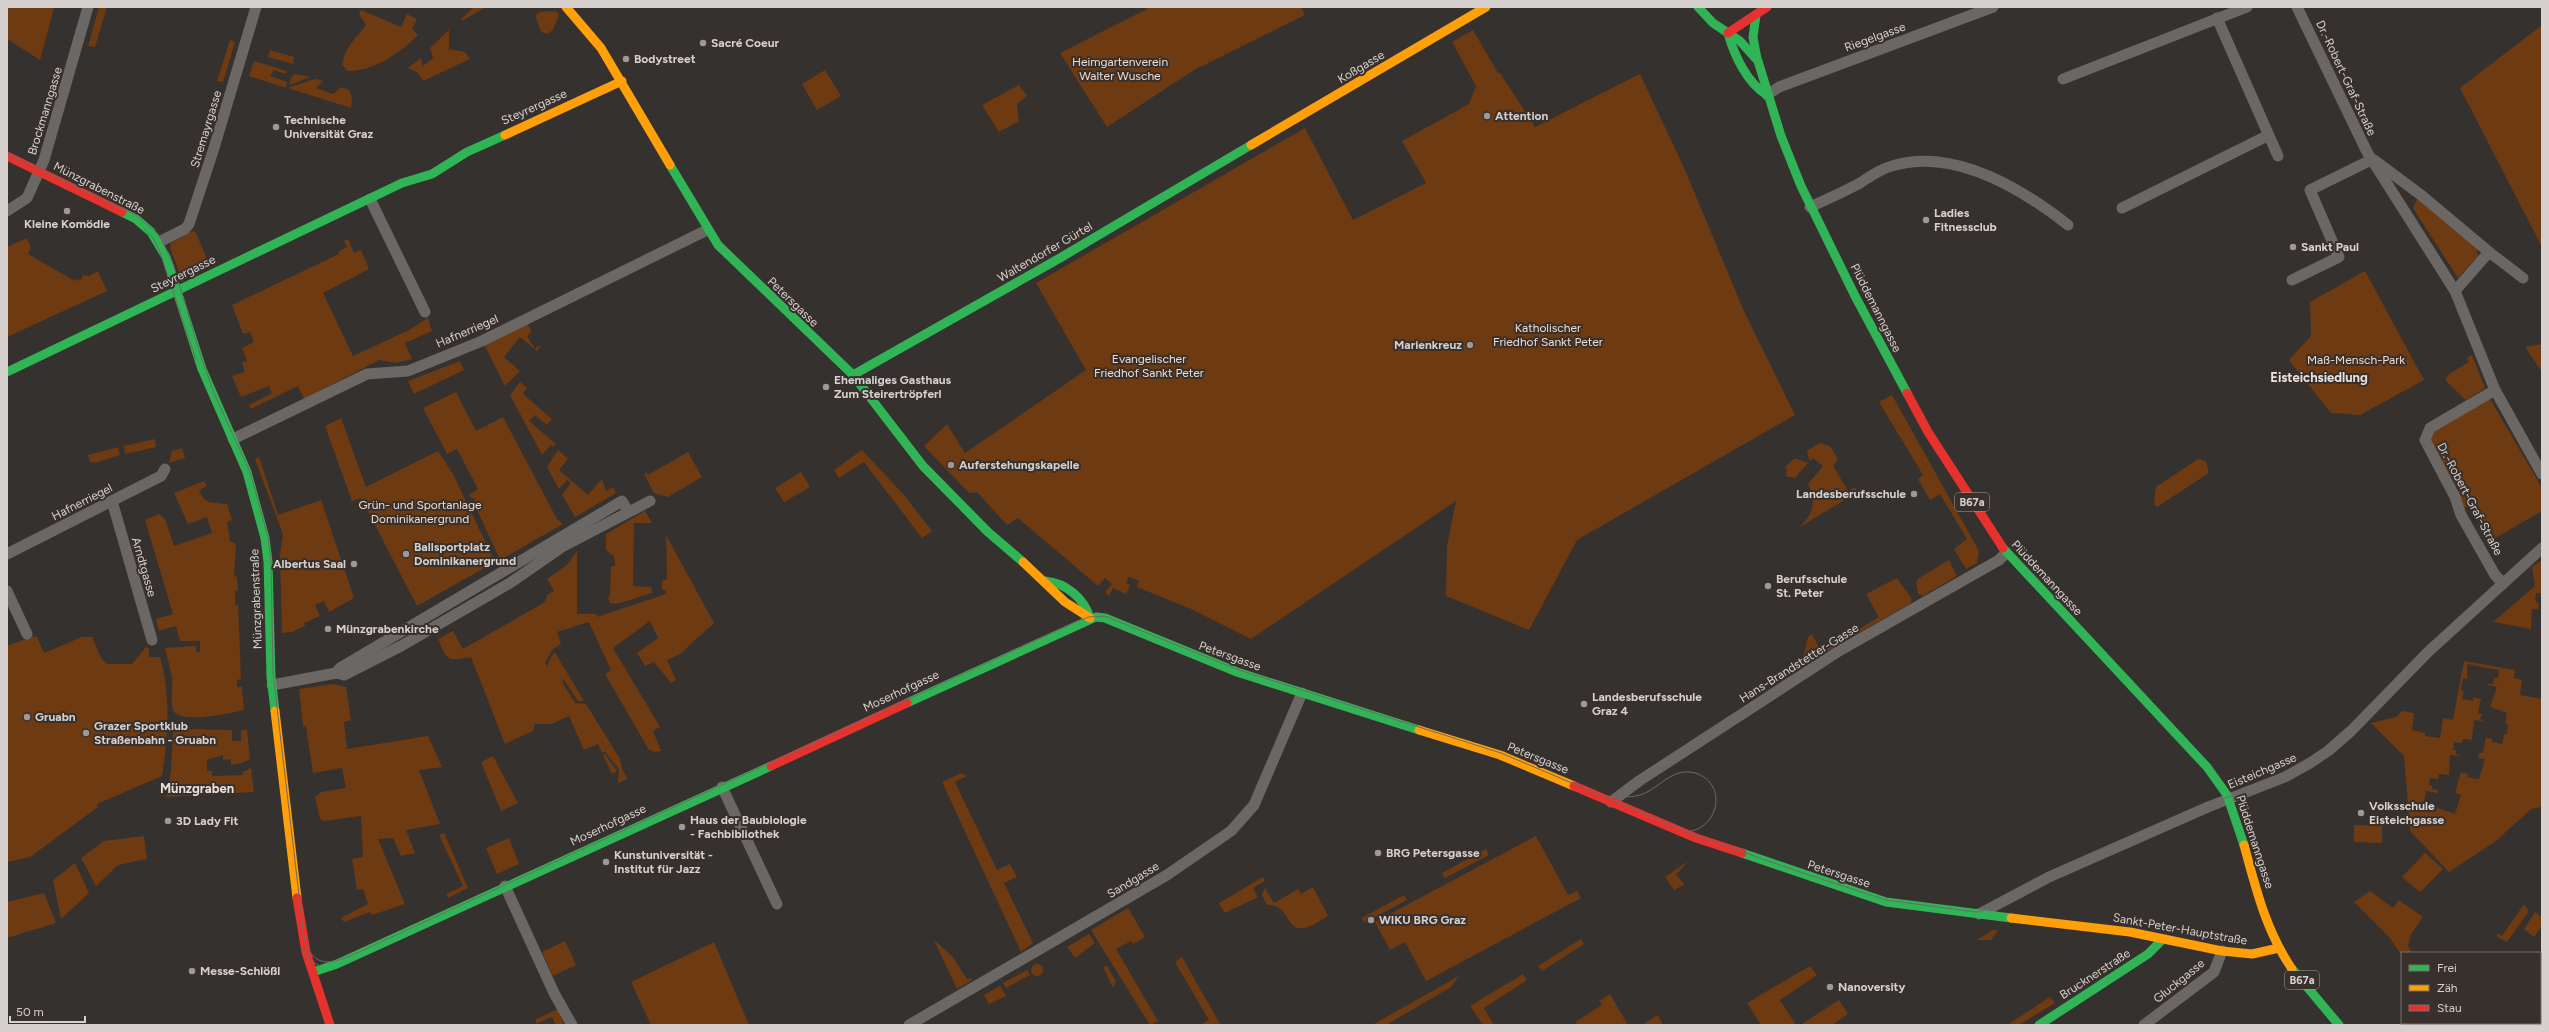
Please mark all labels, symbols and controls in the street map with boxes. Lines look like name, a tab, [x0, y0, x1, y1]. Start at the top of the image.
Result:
street label: Dr.-Robert-Graf-Straße	[2313, 18, 2379, 138]
street label: Riegelgasse	[1843, 19, 1908, 55]
place label: Sacré Coeur	[711, 36, 779, 50]
marker: Sacré Coeur	[698, 38, 708, 48]
street label: Koßgasse	[1335, 47, 1387, 86]
place label: Bodystreet	[634, 52, 696, 66]
marker: Bodystreet	[621, 54, 631, 64]
park label: Heimgartenverein Walter Wusche	[1072, 55, 1168, 83]
street label: Brockmanngasse	[25, 65, 65, 157]
street label: Steyrergasse	[499, 86, 569, 128]
street label: Stremayrgasse	[188, 88, 225, 169]
place label: Attention	[1495, 109, 1549, 123]
marker: Attention	[1482, 111, 1492, 121]
place label: Technische Universität Graz	[284, 113, 374, 141]
marker: Technische Universität Graz	[271, 122, 281, 132]
street label: Münzgrabenstraße	[51, 159, 147, 217]
marker: Kleine Komödie	[62, 206, 72, 216]
place label: Ladies Fitnessclub	[1934, 206, 1997, 234]
marker: Ladies Fitnessclub	[1921, 215, 1931, 225]
place label: Kleine Komödie	[24, 217, 110, 231]
street label: Waltendorfer Gürtel	[995, 219, 1095, 285]
place label: Sankt Paul	[2301, 240, 2359, 254]
marker: Sankt Paul	[2288, 242, 2298, 252]
street label: Steyrergasse	[148, 252, 218, 296]
street label: Plüddemanngasse	[1848, 261, 1905, 355]
street label: Petersgasse	[765, 274, 822, 330]
street label: Hafnerriegel	[434, 312, 500, 350]
park label: Katholischer Friedhof Sankt Peter	[1493, 321, 1603, 349]
place label: Marienkreuz	[1394, 338, 1462, 352]
marker: Marienkreuz	[1465, 340, 1475, 350]
park label: Evangelischer Friedhof Sankt Peter	[1094, 352, 1204, 380]
park label: Maß-Mensch-Park	[2307, 353, 2405, 367]
district label: Eisteichsiedlung	[2270, 370, 2368, 385]
place label: Ehemaliges Gasthaus Zum Steirertröpferl	[834, 373, 952, 401]
marker: Ehemaliges Gasthaus Zum Steirertröpferl	[821, 382, 831, 392]
street label: Dr.-Robert-Graf-Straße	[2434, 440, 2506, 558]
place label: Auferstehungskapelle	[959, 458, 1080, 472]
marker: Auferstehungskapelle	[946, 460, 956, 470]
street label: Hafnerriegel	[49, 481, 115, 523]
place label: Landesberufsschule	[1796, 487, 1906, 501]
marker: Landesberufsschule	[1909, 489, 1919, 499]
road number: B67a	[1955, 493, 1989, 511]
park label: Grün- und Sportanlage Dominikanergrund	[358, 498, 482, 526]
street label: Arndtgasse	[129, 536, 159, 599]
street label: Plüddemanngasse	[2009, 538, 2086, 619]
place label: Ballsportplatz Dominikanergrund	[414, 540, 516, 568]
street label: Münzgrabenstraße	[247, 548, 265, 649]
marker: Ballsportplatz Dominikanergrund	[401, 549, 411, 559]
place label: Albertus Saal	[273, 557, 346, 571]
marker: Albertus Saal	[349, 559, 359, 569]
place label: Berufsschule St. Peter	[1776, 572, 1847, 600]
marker: Berufsschule St. Peter	[1763, 581, 1773, 591]
street label: Hans-Brandstetter-Gasse	[1737, 620, 1862, 705]
place label: Münzgrabenkirche	[336, 622, 439, 636]
marker: Münzgrabenkirche	[323, 624, 333, 634]
street label: Petersgasse	[1197, 638, 1263, 674]
street label: Moserhofgasse	[861, 667, 942, 715]
place label: Landesberufsschule Graz 4	[1592, 690, 1702, 718]
marker: Landesberufsschule Graz 4	[1579, 699, 1589, 709]
place label: Gruabn	[35, 710, 76, 724]
marker: Gruabn	[22, 712, 32, 722]
place label: Grazer Sportklub Straßenbahn - Gruabn	[94, 719, 216, 747]
marker: Grazer Sportklub Straßenbahn - Gruabn	[81, 728, 91, 738]
street label: Petersgasse	[1505, 739, 1571, 777]
street label: Eisteichgasse	[2225, 750, 2299, 792]
district label: Münzgraben	[160, 781, 234, 796]
street label: Plüddemanngasse	[2233, 793, 2277, 891]
place label: Volksschule Eisteichgasse	[2369, 799, 2444, 827]
street label: Moserhofgasse	[568, 801, 649, 849]
marker: Volksschule Eisteichgasse	[2356, 808, 2366, 818]
place label: Haus der Baubiologie - Fachbibliothek	[690, 813, 807, 841]
place label: 3D Lady Fit	[176, 814, 238, 828]
marker: 3D Lady Fit	[163, 816, 173, 826]
marker: Haus der Baubiologie - Fachbibliothek	[677, 822, 687, 832]
place label: BRG Petersgasse	[1386, 846, 1480, 860]
place label: Kunstuniversität - Institut für Jazz	[614, 848, 713, 876]
marker: BRG Petersgasse	[1373, 848, 1383, 858]
marker: Kunstuniversität - Institut für Jazz	[601, 857, 611, 867]
street label: Petersgasse	[1806, 857, 1872, 891]
street label: Sandgasse	[1104, 859, 1162, 901]
street label: Sankt-Peter-Hauptstraße	[2112, 910, 2249, 948]
place label: WIKU BRG Graz	[1379, 913, 1466, 927]
marker: WIKU BRG Graz	[1366, 915, 1376, 925]
street label: Brucknerstraße	[2057, 946, 2133, 1002]
legend	[2401, 952, 2541, 1024]
street label: Gluckgasse	[2151, 956, 2208, 1006]
text: Frei	[2437, 961, 2457, 975]
place label: Messe-Schlößl	[200, 964, 280, 978]
marker: Messe-Schlößl	[187, 966, 197, 976]
road number: B67a	[2285, 971, 2319, 989]
place label: Nanoversity	[1838, 980, 1905, 994]
text: Zäh	[2437, 981, 2458, 995]
marker: Nanoversity	[1825, 982, 1835, 992]
scale bar	[10, 998, 85, 1024]
text: Stau	[2437, 1001, 2462, 1015]
text: 50 m	[16, 1005, 44, 1019]

